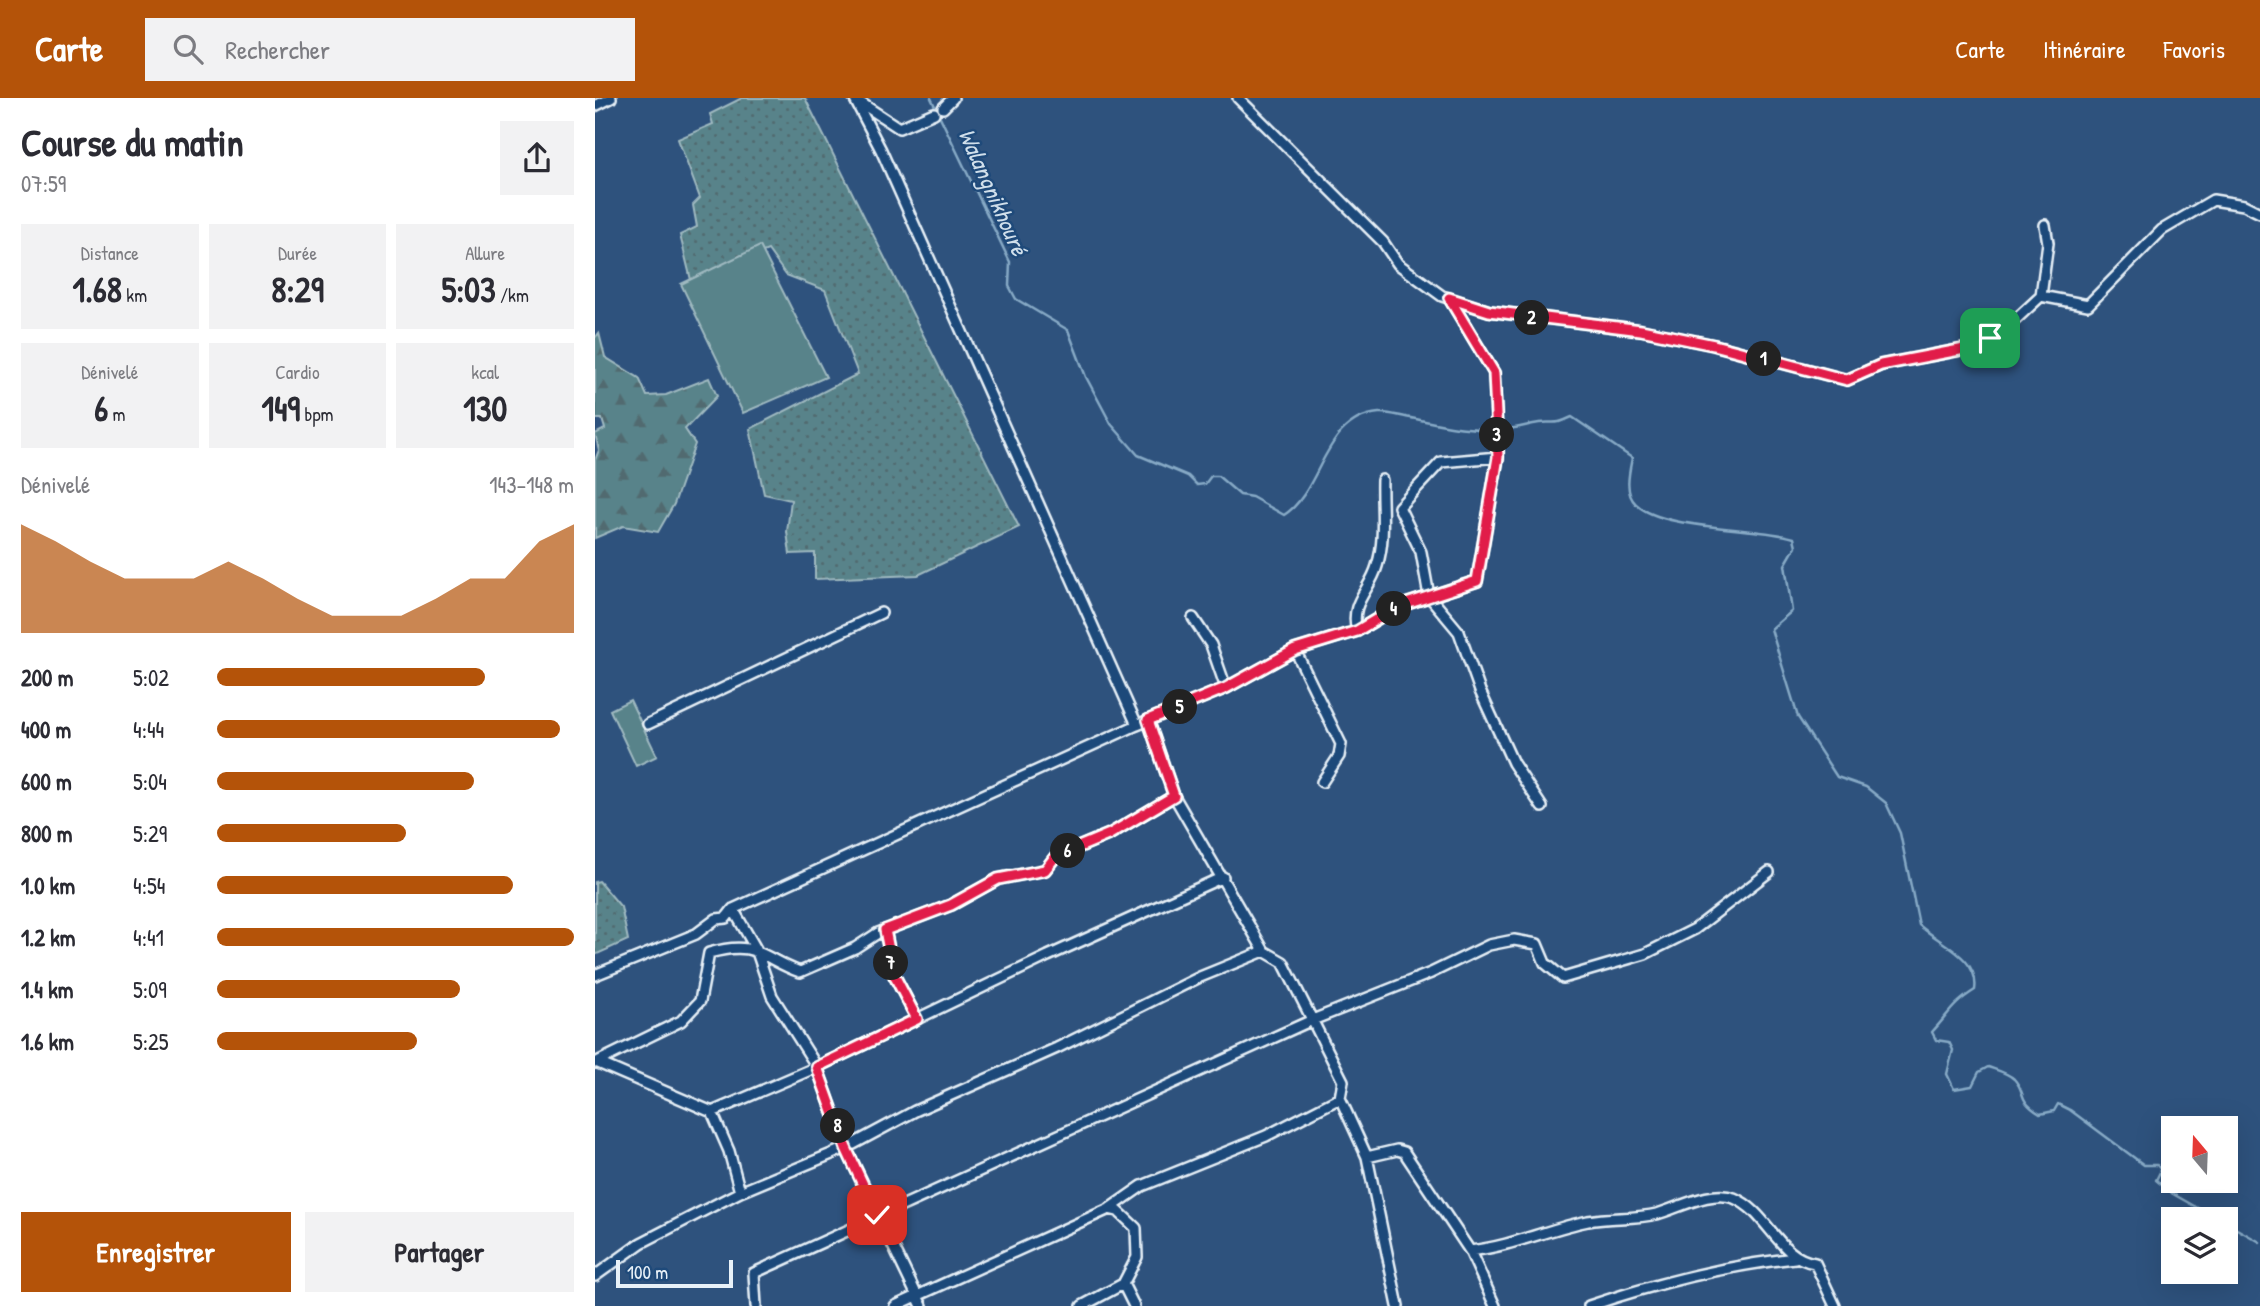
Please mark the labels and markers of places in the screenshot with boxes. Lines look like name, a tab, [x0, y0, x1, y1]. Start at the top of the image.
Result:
pin: 2	[1515, 300, 1549, 336]
pin	[1960, 308, 2020, 368]
pin: 1	[1747, 342, 1781, 376]
pin: 3	[1479, 418, 1515, 452]
pin: 4	[1377, 592, 1411, 626]
pin: 5	[1163, 690, 1197, 724]
pin: 6	[1051, 834, 1085, 868]
pin: 7	[873, 946, 909, 980]
pin: 8	[821, 1108, 855, 1144]
pin	[847, 1185, 907, 1245]

